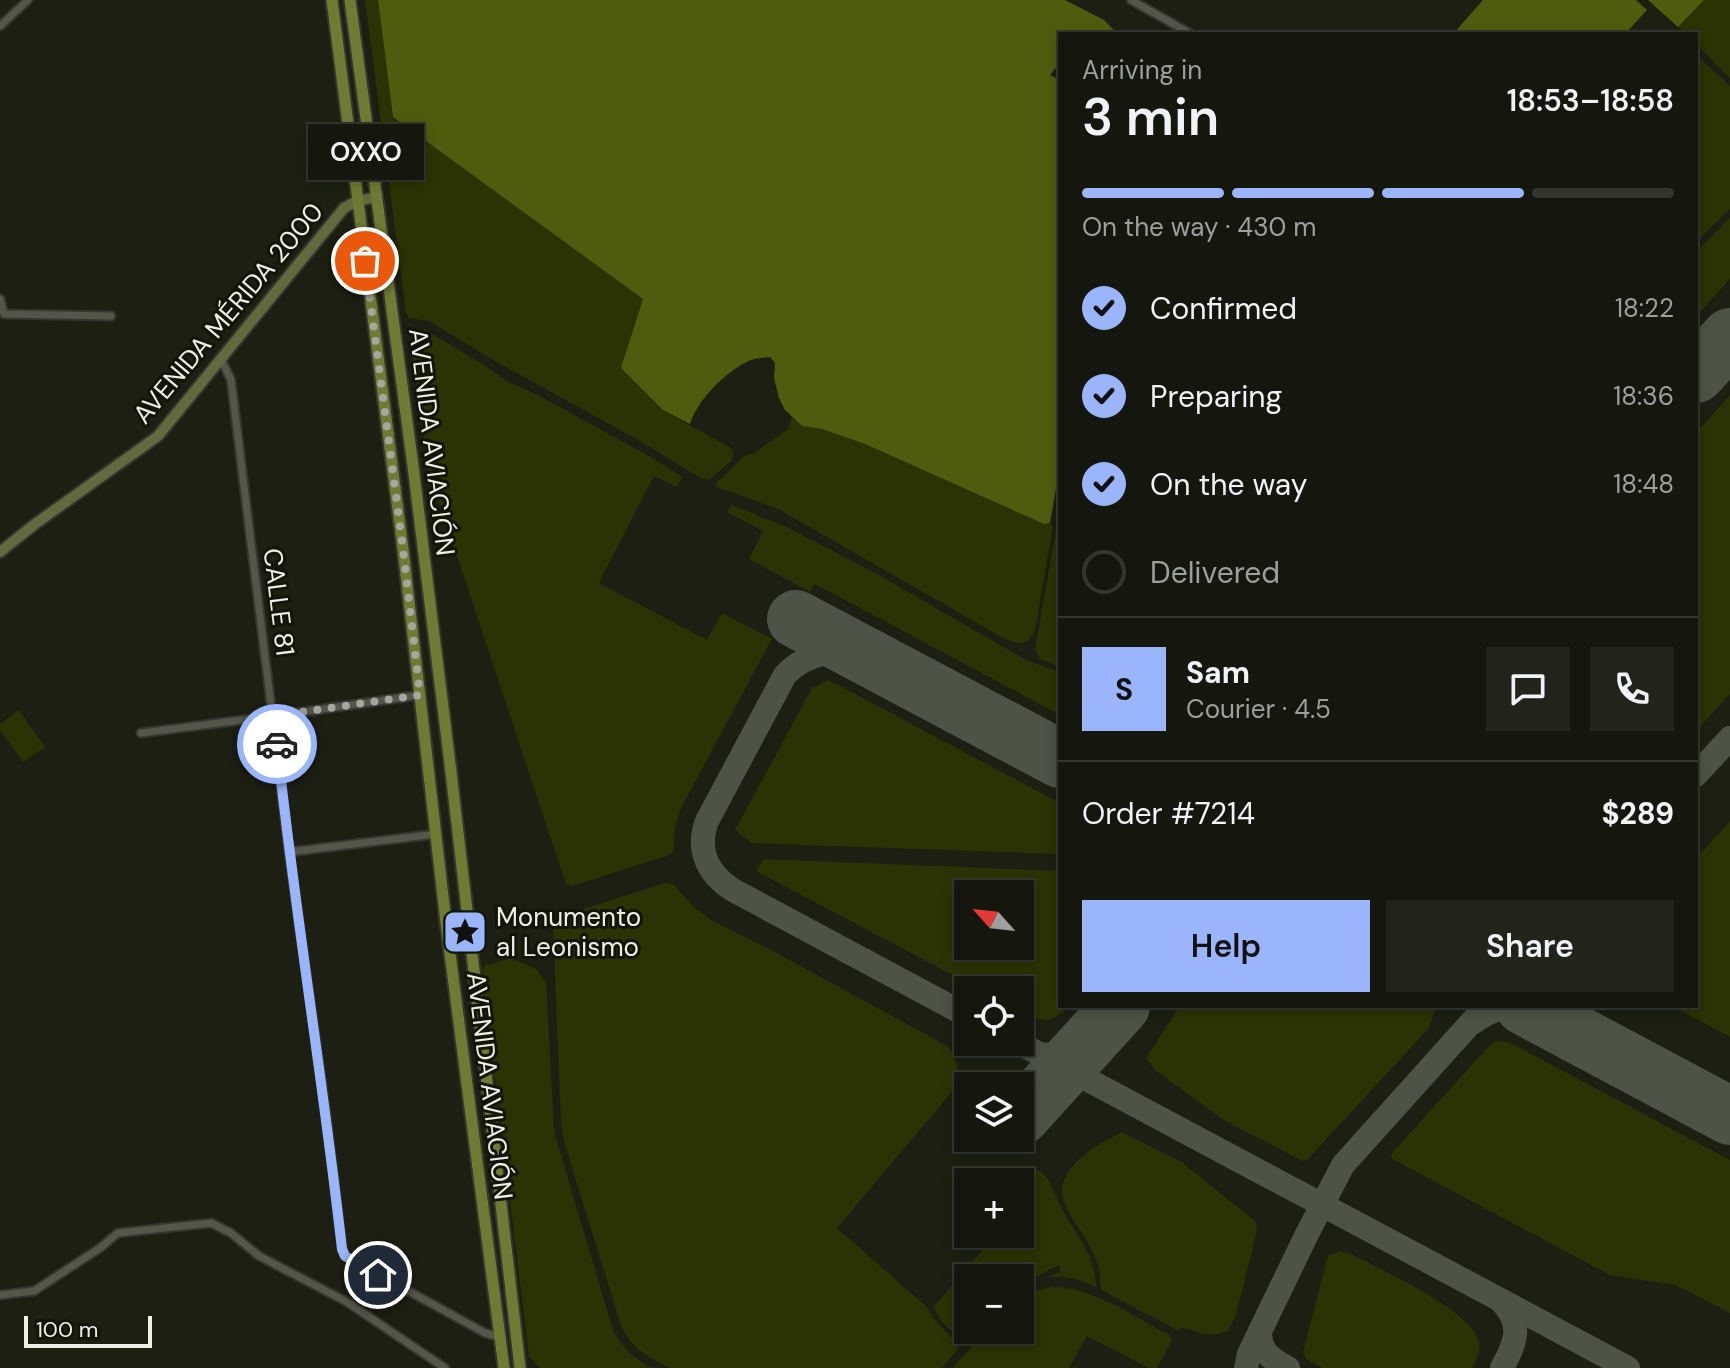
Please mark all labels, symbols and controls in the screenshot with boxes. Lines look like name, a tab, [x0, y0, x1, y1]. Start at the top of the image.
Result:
text: Arriving in	[1082, 53, 1202, 87]
text: 18:53–18:58	[1507, 81, 1674, 120]
text: 3 min	[1082, 83, 1219, 151]
callout: OXXO	[307, 125, 423, 181]
text: OXXO	[330, 135, 402, 169]
street label: AVENIDA MÉRIDA 2000	[125, 195, 331, 431]
text: On the way · 430 m	[1082, 210, 1316, 244]
pin	[331, 227, 399, 295]
icon: bag	[343, 239, 387, 283]
icon: check	[1082, 286, 1126, 330]
text: Confirmed	[1150, 289, 1297, 328]
text: 18:22	[1615, 291, 1674, 325]
street label: AVENIDA AVIACIÓN	[401, 326, 463, 558]
icon: check	[1082, 374, 1126, 418]
text: Preparing	[1150, 377, 1282, 416]
text: 18:36	[1613, 379, 1674, 413]
icon: check	[1082, 462, 1126, 506]
text: On the way	[1150, 465, 1307, 504]
text: 18:48	[1613, 467, 1674, 501]
street label: CALLE 81	[256, 546, 302, 658]
text: Delivered	[1150, 553, 1280, 592]
button: chat	[1486, 647, 1570, 731]
button: phone	[1590, 647, 1674, 731]
text: Sam	[1186, 653, 1250, 692]
text: S	[1115, 670, 1133, 709]
text: Courier · 4.5	[1186, 692, 1331, 726]
courier	[237, 704, 317, 784]
icon: car	[255, 722, 299, 766]
text: Order #7214	[1082, 794, 1255, 833]
text: $289	[1601, 794, 1674, 833]
north arrow	[954, 880, 1034, 960]
map controls	[954, 880, 1034, 1344]
place label: Monumento al Leonismo	[496, 900, 641, 964]
button: Help	[1082, 900, 1370, 992]
button: Share	[1386, 900, 1674, 992]
place icon: Monumento al Leonismo	[441, 908, 489, 956]
street label: AVENIDA AVIACIÓN	[459, 970, 521, 1202]
button: locate	[954, 976, 1034, 1056]
button: layers	[954, 1072, 1034, 1152]
button: +	[954, 1168, 1034, 1248]
pin	[344, 1241, 412, 1309]
icon: home	[356, 1253, 400, 1297]
button: −	[954, 1264, 1034, 1344]
scale bar	[24, 1312, 152, 1348]
text: 100 m	[36, 1315, 98, 1344]

